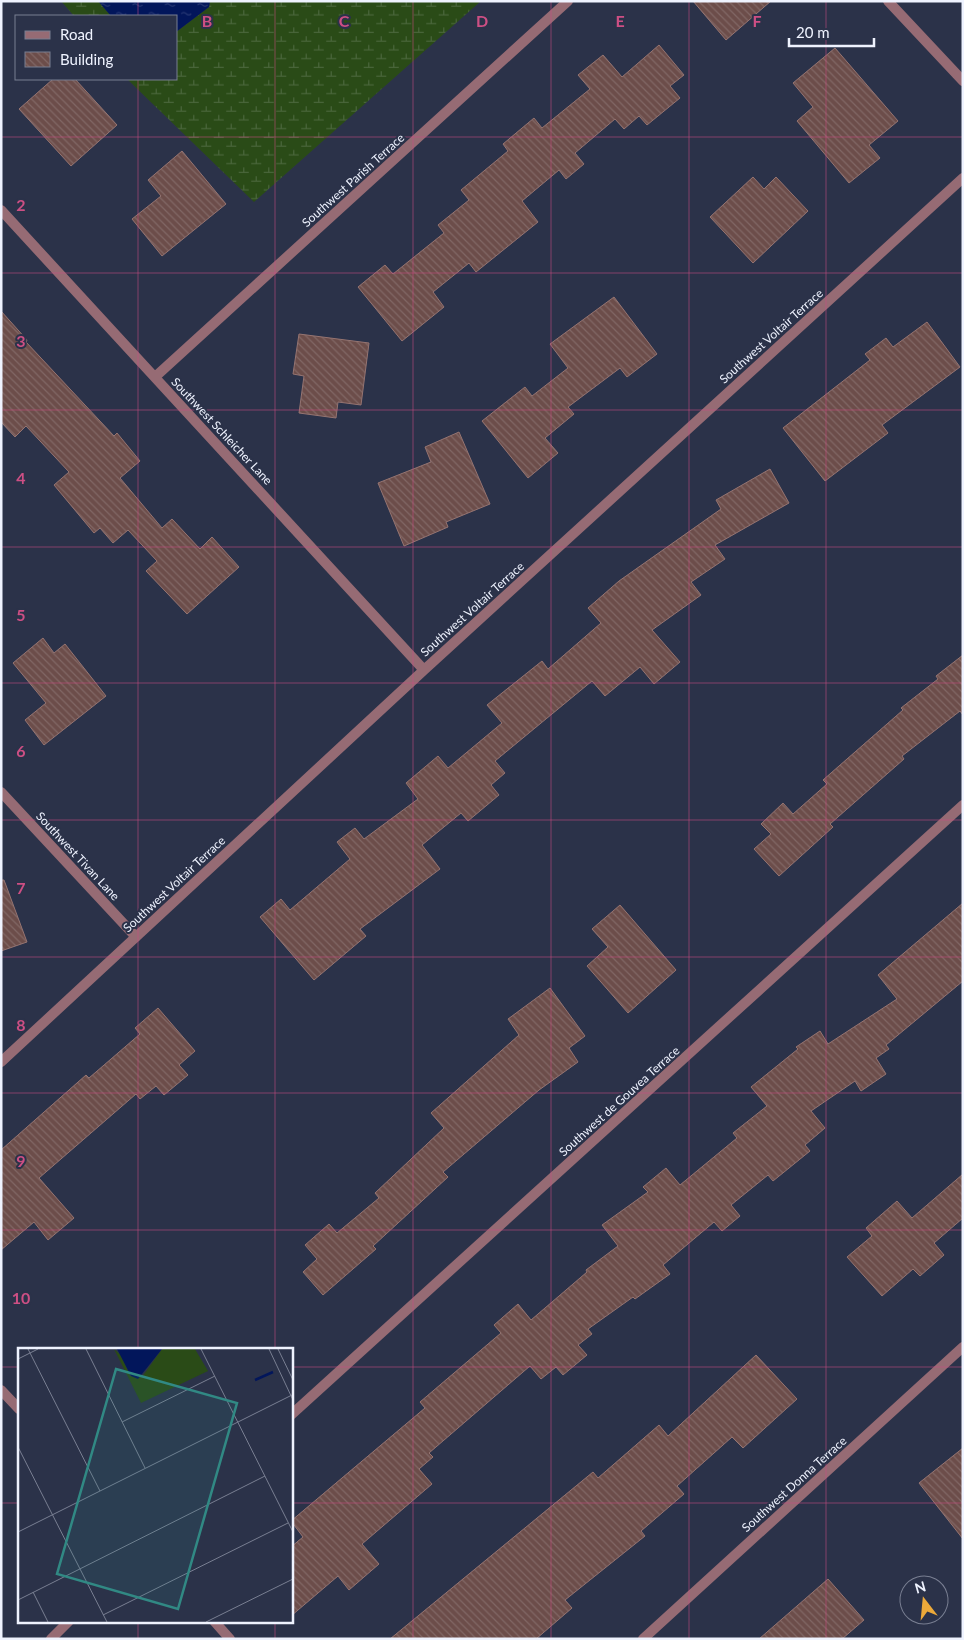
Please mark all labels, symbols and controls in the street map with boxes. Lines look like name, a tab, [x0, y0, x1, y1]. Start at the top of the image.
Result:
text: B	[202, 11, 212, 30]
text: C	[339, 11, 350, 30]
text: D	[476, 11, 488, 30]
text: E	[615, 11, 625, 30]
text: F	[752, 11, 762, 30]
legend	[15, 15, 178, 80]
scale bar	[789, 15, 874, 47]
text: 20 m	[796, 23, 830, 41]
text: Road	[60, 25, 93, 43]
text: Building	[60, 50, 113, 68]
street label: Southwest Parish Terrace	[299, 130, 407, 230]
text: 2	[16, 195, 26, 214]
street label: Southwest Voltair Terrace	[716, 286, 826, 386]
text: 3	[16, 331, 26, 350]
street label: Southwest Schleicher Lane	[168, 374, 276, 488]
text: 4	[16, 468, 26, 487]
street label: Southwest Voltair Terrace	[417, 559, 527, 659]
text: 5	[16, 605, 26, 624]
text: 6	[16, 741, 26, 760]
street label: Southwest Tivan Lane	[33, 809, 123, 903]
street label: Southwest Voltair Terrace	[120, 833, 228, 935]
text: 7	[16, 878, 26, 897]
text: 8	[16, 1015, 26, 1034]
street label: Southwest de Gouvea Terrace	[556, 1043, 682, 1159]
text: 9	[16, 1151, 26, 1170]
text: 10	[12, 1288, 30, 1307]
inset map	[18, 1348, 292, 1622]
street label: Southwest Donna Terrace	[739, 1433, 849, 1535]
north arrow	[899, 1575, 949, 1625]
text: N	[913, 1577, 928, 1597]

